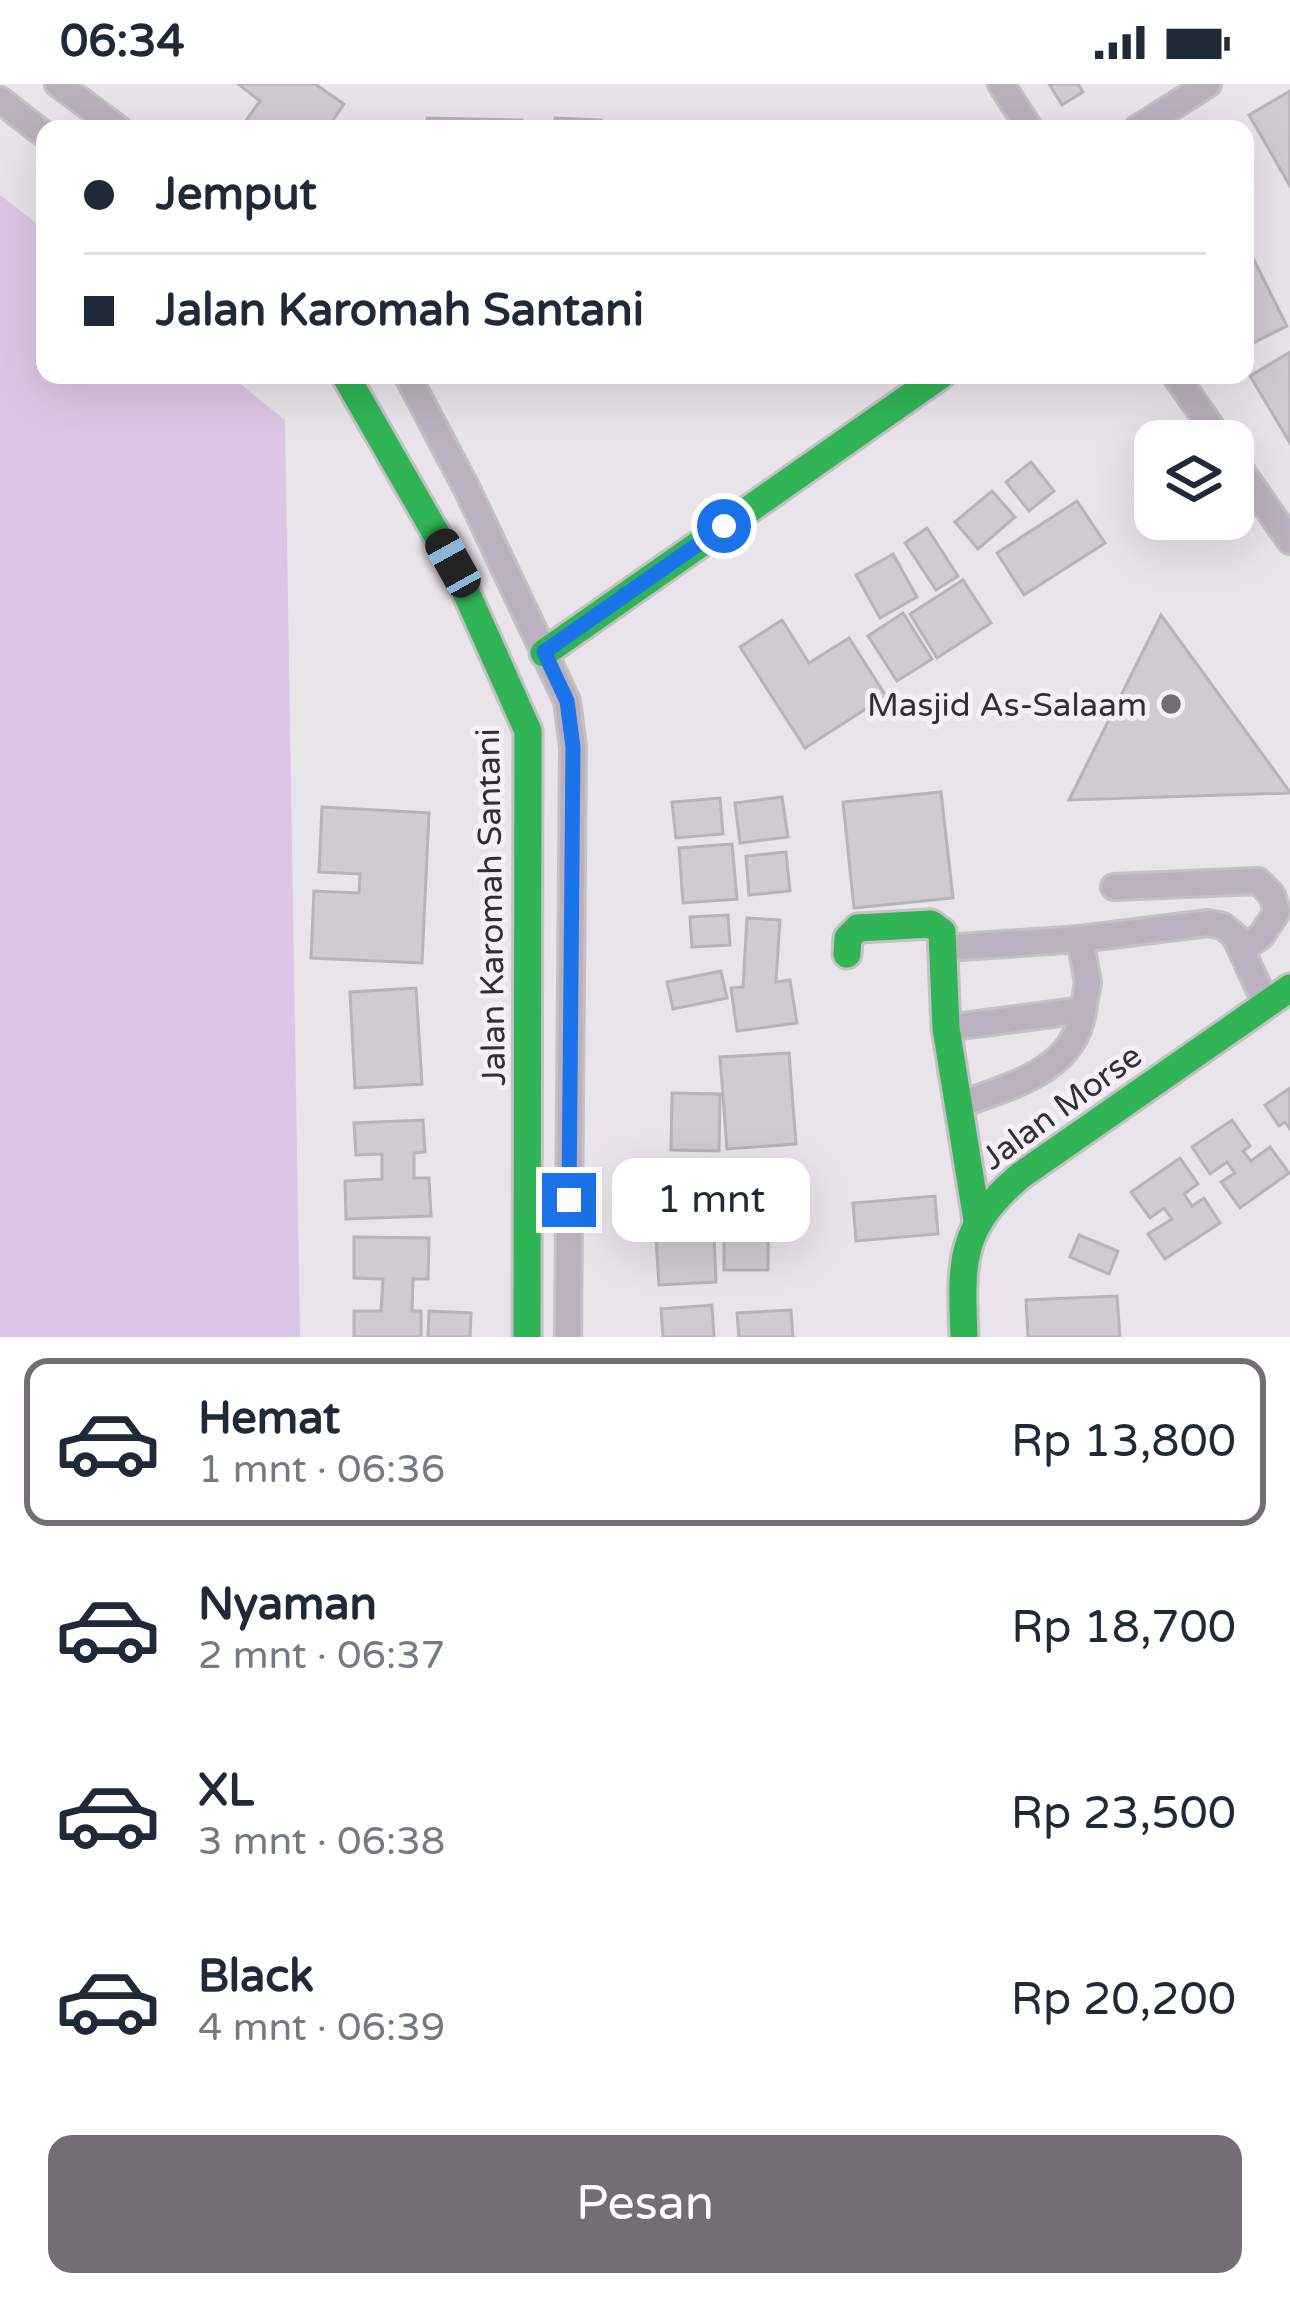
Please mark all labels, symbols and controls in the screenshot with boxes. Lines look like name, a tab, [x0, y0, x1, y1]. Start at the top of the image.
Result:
text: 06:34	[60, 15, 185, 69]
text: Jemput	[156, 168, 317, 222]
text: Jalan Karomah Santani	[156, 284, 644, 338]
map controls	[1134, 420, 1254, 540]
button: layers	[1134, 420, 1254, 540]
route start	[697, 499, 751, 553]
car	[420, 523, 486, 603]
place label: Masjid As-Salaam	[867, 686, 1147, 725]
marker: Masjid As-Salaam	[1158, 691, 1184, 717]
street label: Jalan Karomah Santani	[469, 728, 514, 1086]
street label: Jalan Morse	[974, 1036, 1149, 1178]
callout: 1 mnt	[611, 1158, 809, 1242]
route end	[542, 1173, 596, 1227]
text: 1 mnt	[657, 1176, 765, 1223]
icon: car	[54, 1388, 162, 1496]
text: Hemat	[198, 1392, 340, 1446]
text: Rp 13,800	[1011, 1415, 1236, 1469]
text: 1 mnt · 06:36	[198, 1446, 445, 1493]
icon: car	[54, 1574, 162, 1682]
text: Nyaman	[198, 1578, 377, 1632]
text: Rp 18,700	[1011, 1601, 1236, 1655]
text: 2 mnt · 06:37	[198, 1632, 445, 1679]
icon: car	[54, 1760, 162, 1868]
text: XL	[198, 1764, 254, 1818]
text: Rp 23,500	[1011, 1787, 1236, 1841]
text: 3 mnt · 06:38	[198, 1818, 445, 1865]
icon: car	[54, 1946, 162, 2054]
text: Black	[198, 1950, 314, 2004]
text: Rp 20,200	[1011, 1973, 1236, 2027]
text: 4 mnt · 06:39	[198, 2004, 445, 2051]
button: Pesan	[48, 2135, 1242, 2273]

